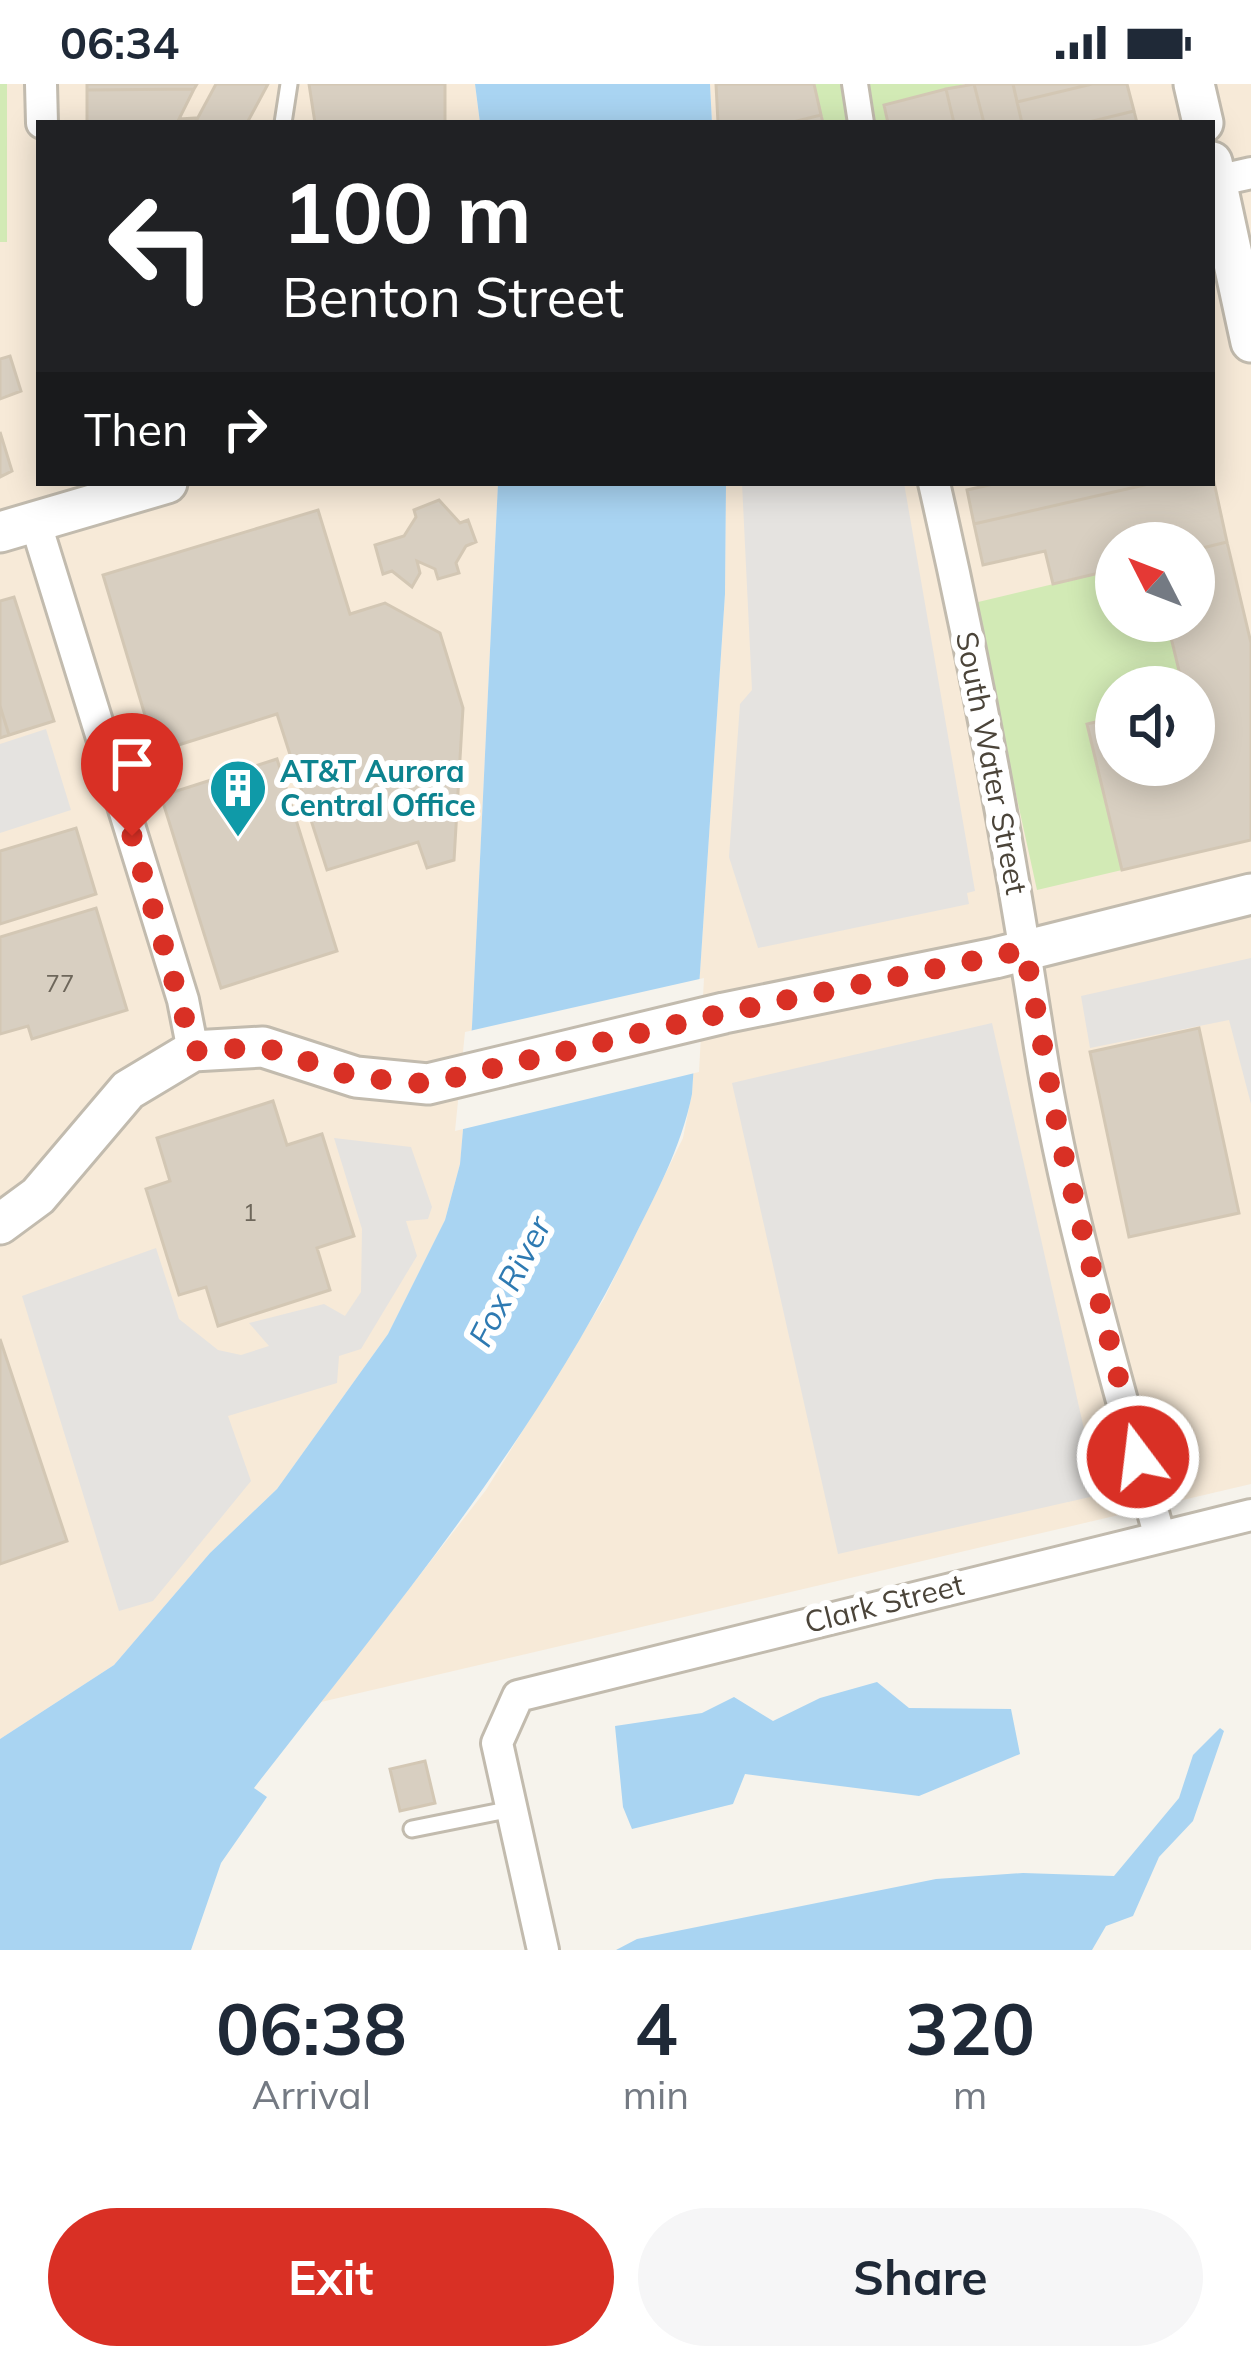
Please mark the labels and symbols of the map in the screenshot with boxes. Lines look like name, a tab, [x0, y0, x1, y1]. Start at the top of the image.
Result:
north arrow	[1095, 522, 1215, 642]
street label: South Water Street	[948, 628, 1036, 898]
pin	[81, 713, 183, 836]
place label: AT&T Aurora Central Office	[280, 752, 476, 824]
building icon: AT&T Aurora Central Office	[207, 757, 269, 839]
house number: 77	[46, 968, 74, 998]
house number: 1	[243, 1197, 257, 1227]
water label: Fox River	[459, 1207, 560, 1353]
position arrow	[1075, 1394, 1201, 1520]
street label: Clark Street	[800, 1565, 968, 1641]

